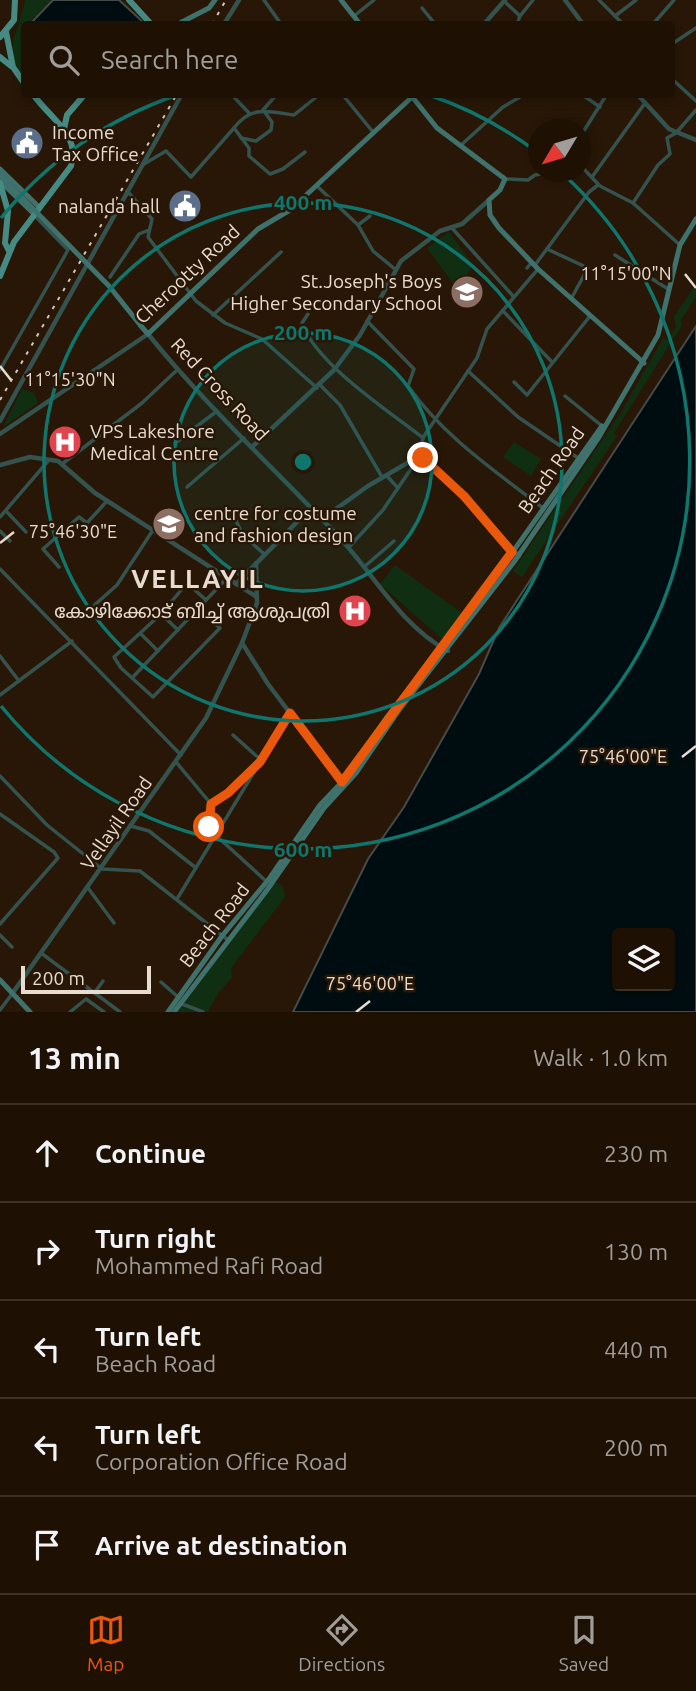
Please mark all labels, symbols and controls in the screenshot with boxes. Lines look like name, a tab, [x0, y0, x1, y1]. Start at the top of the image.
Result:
search box	[21, 21, 675, 98]
icon: search	[45, 41, 83, 79]
text: Search here	[101, 45, 238, 74]
north arrow	[528, 119, 591, 182]
place label: Income Tax Office	[52, 121, 139, 165]
public building icon: Income Tax Office	[8, 124, 46, 162]
public building icon: nalanda hall	[166, 187, 204, 225]
text: 400 m	[274, 190, 332, 214]
place label: nalanda hall	[58, 195, 160, 217]
street label: Cherootty Road	[130, 220, 244, 328]
text: 11°15'00"N	[580, 263, 672, 283]
place label: St.Joseph's Boys Higher Secondary School	[230, 270, 442, 314]
school or university icon: St.Joseph's Boys Higher Secondary School	[448, 273, 486, 311]
text: 200 m	[274, 320, 332, 344]
street label: Red Cross Road	[167, 333, 273, 445]
text: 11°15'30"N	[24, 369, 116, 389]
place label: VPS Lakeshore Medical Centre	[90, 420, 219, 464]
hospital icon: VPS Lakeshore Medical Centre	[46, 423, 84, 461]
street label: Beach Road	[513, 423, 589, 517]
route end	[407, 442, 438, 473]
centre of rings	[291, 450, 315, 474]
place label: centre for costume and fashion design	[194, 502, 357, 546]
school or university icon: centre for costume and fashion design	[150, 505, 188, 543]
text: 75°46'30"E	[29, 521, 117, 541]
district label: VELLAYIL	[131, 564, 265, 593]
hospital icon: കോഴിക്കോട് ബീച്ച് ആശുപത്രി	[336, 592, 374, 630]
place label: കോഴിക്കോട് ബീച്ച് ആശുപത്രി	[54, 600, 330, 624]
text: 75°46'00"E	[579, 746, 667, 766]
street label: Vellayil Road	[76, 772, 156, 874]
route start	[193, 811, 224, 842]
text: 600 m	[274, 837, 332, 861]
street label: Beach Road	[175, 879, 253, 971]
map controls	[612, 928, 675, 991]
button: layers	[612, 928, 675, 991]
scale bar	[21, 963, 150, 995]
text: 200 m	[32, 967, 85, 989]
text: 75°46'00"E	[326, 973, 414, 993]
text: 13 min	[28, 1041, 121, 1075]
text: Walk · 1.0 km	[533, 1045, 668, 1070]
icon: ahead	[28, 1134, 66, 1172]
text: Continue	[95, 1139, 206, 1168]
text: 230 m	[604, 1141, 668, 1166]
text: Turn right	[95, 1224, 216, 1253]
icon: right	[28, 1232, 66, 1270]
text: 130 m	[604, 1239, 668, 1264]
text: Mohammed Rafi Road	[95, 1253, 323, 1278]
text: Turn left	[95, 1322, 201, 1351]
icon: left	[28, 1330, 66, 1368]
text: 440 m	[604, 1337, 668, 1362]
text: Beach Road	[95, 1351, 216, 1376]
text: Turn left	[95, 1420, 201, 1449]
icon: left	[28, 1428, 66, 1466]
text: 200 m	[604, 1435, 668, 1460]
text: Corporation Office Road	[95, 1449, 348, 1474]
icon: arrive	[28, 1526, 66, 1564]
text: Arrive at destination	[95, 1531, 348, 1560]
tab: Map	[87, 1611, 125, 1675]
tab: Directions	[298, 1611, 385, 1675]
tab: Saved	[559, 1611, 609, 1675]

